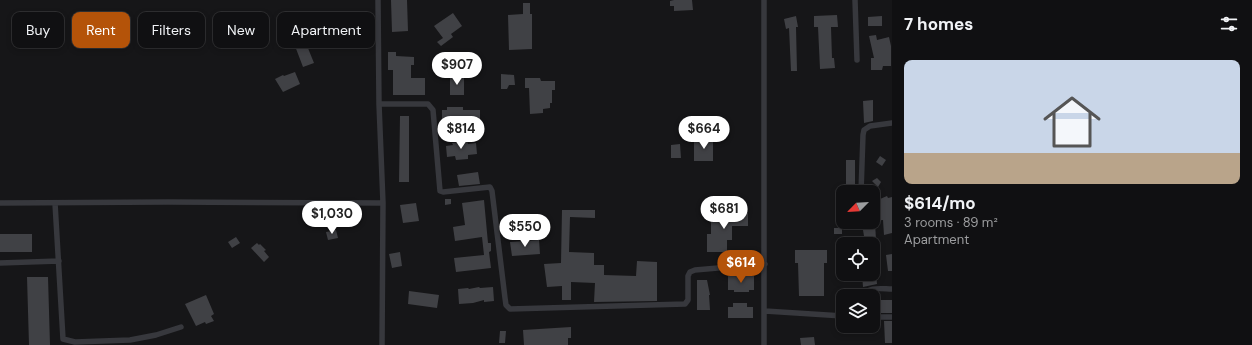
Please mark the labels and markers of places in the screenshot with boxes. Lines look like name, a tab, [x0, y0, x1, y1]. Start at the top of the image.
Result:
pin: $907	[433, 52, 481, 86]
pin: $814	[437, 116, 485, 150]
pin: $664	[680, 116, 728, 150]
pin: $681	[700, 196, 748, 230]
pin: $1,030	[299, 201, 365, 235]
pin: $550	[501, 214, 549, 248]
pin: $614	[717, 250, 765, 284]

